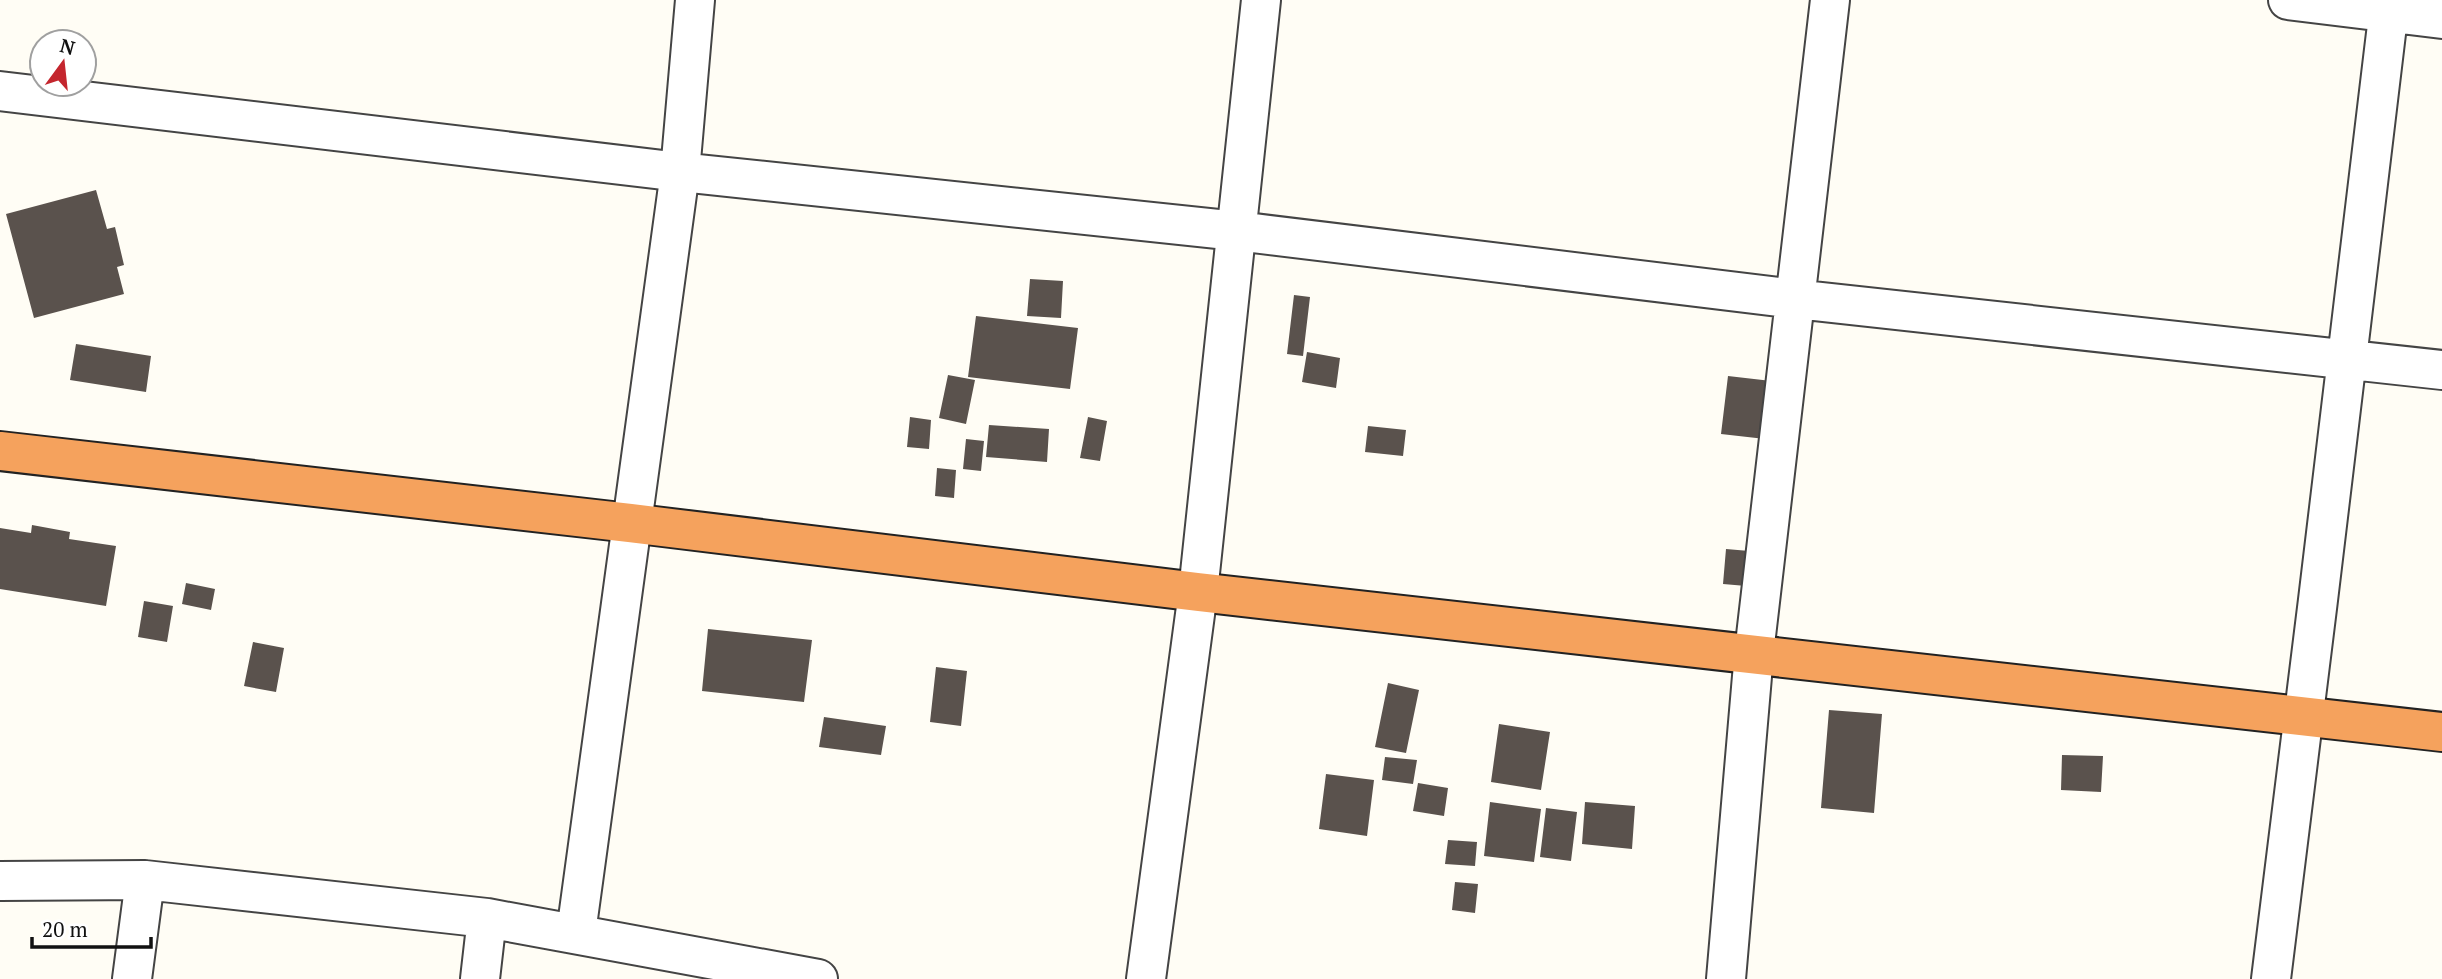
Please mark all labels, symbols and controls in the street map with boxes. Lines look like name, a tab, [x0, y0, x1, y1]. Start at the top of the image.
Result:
north arrow	[28, 28, 98, 98]
text: N	[57, 32, 78, 60]
scale bar	[32, 906, 150, 950]
text: 20 m	[42, 915, 88, 943]

